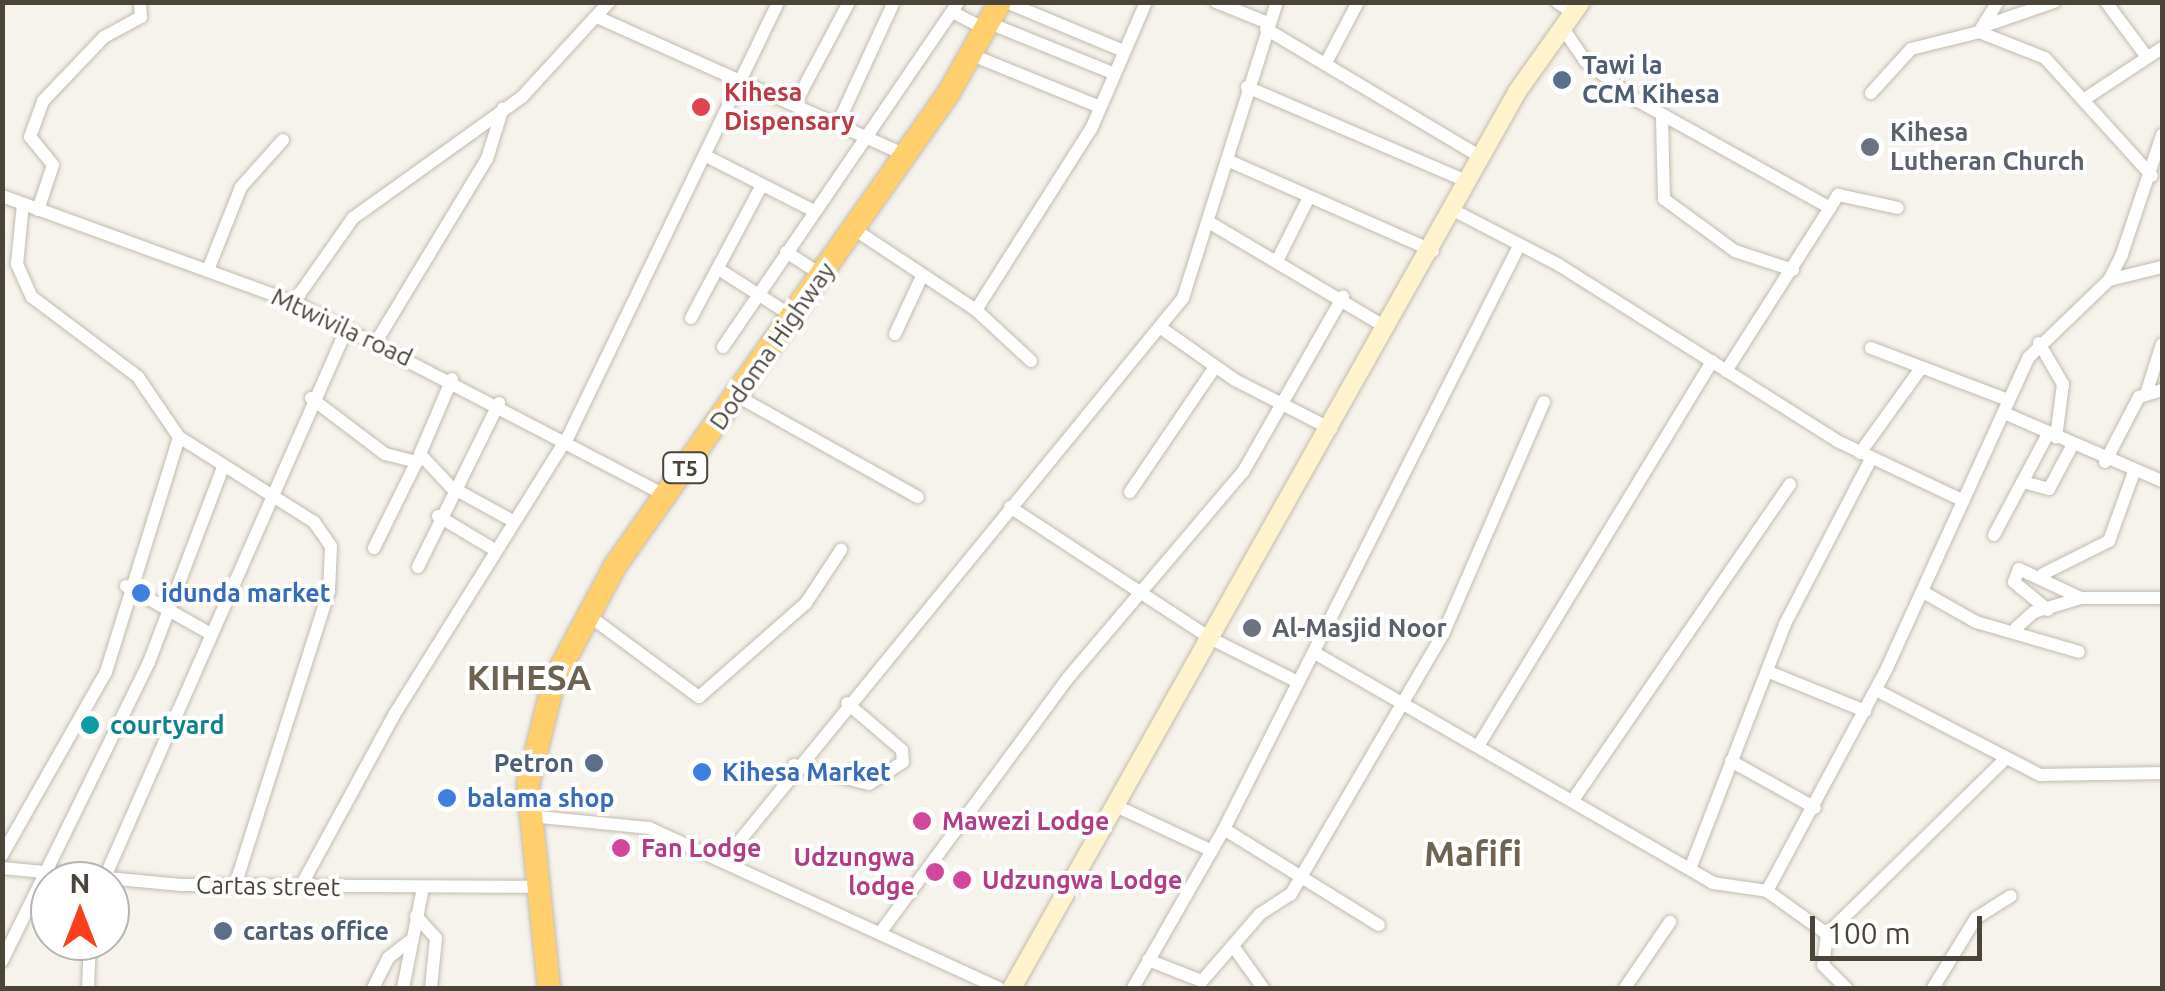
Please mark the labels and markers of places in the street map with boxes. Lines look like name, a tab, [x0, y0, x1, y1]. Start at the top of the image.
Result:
place label: Tawi la CCM Kihesa	[1582, 51, 1720, 110]
marker: Tawi la CCM Kihesa	[1551, 69, 1573, 91]
place label: Kihesa Dispensary	[724, 78, 855, 137]
marker: Kihesa Dispensary	[688, 94, 714, 120]
place label: Kihesa Lutheran Church	[1890, 118, 2085, 177]
marker: Kihesa Lutheran Church	[1859, 136, 1881, 158]
place label: idunda market	[161, 578, 330, 608]
marker: idunda market	[130, 582, 152, 604]
place label: Al-Masjid Noor	[1272, 613, 1447, 643]
marker: Al-Masjid Noor	[1241, 617, 1263, 639]
place label: courtyard	[110, 710, 224, 740]
marker: courtyard	[79, 714, 101, 736]
place label: Petron	[494, 748, 574, 778]
marker: Petron	[583, 752, 605, 774]
place label: Kihesa Market	[722, 757, 891, 787]
marker: Kihesa Market	[691, 761, 713, 783]
place label: balama shop	[467, 783, 614, 813]
marker: balama shop	[436, 787, 458, 809]
place label: Mawezi Lodge	[942, 806, 1109, 836]
marker: Mawezi Lodge	[911, 810, 933, 832]
place label: Fan Lodge	[641, 833, 761, 863]
marker: Fan Lodge	[610, 837, 632, 859]
place label: Udzungwa lodge	[794, 843, 915, 902]
marker: Udzungwa lodge	[924, 861, 946, 883]
place label: Udzungwa Lodge	[982, 865, 1182, 895]
marker: Udzungwa Lodge	[951, 869, 973, 891]
place label: cartas office	[243, 916, 389, 946]
marker: cartas office	[212, 920, 234, 942]

